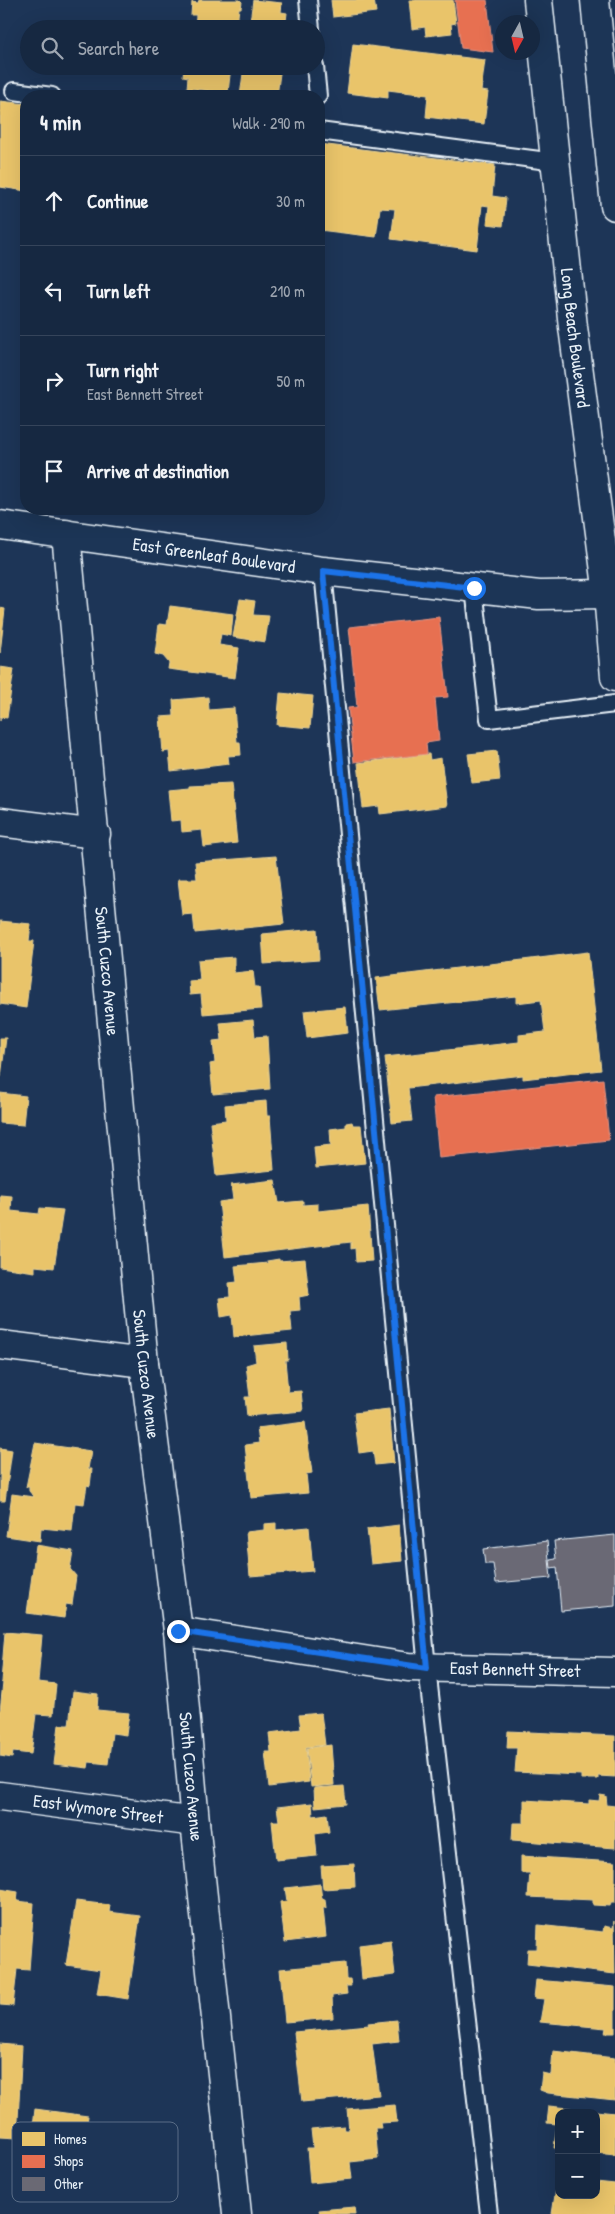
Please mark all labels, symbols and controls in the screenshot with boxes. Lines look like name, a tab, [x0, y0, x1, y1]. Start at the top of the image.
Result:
north arrow	[495, 15, 540, 60]
search box	[20, 20, 325, 75]
icon: search	[38, 34, 66, 62]
text: Search here	[78, 35, 159, 61]
text: 4 min	[40, 108, 81, 137]
text: Walk · 290 m	[232, 112, 305, 134]
icon: ahead	[40, 187, 68, 215]
text: Continue	[87, 188, 148, 214]
text: 30 m	[276, 190, 305, 212]
street label: Long Beach Boulevard	[555, 267, 596, 409]
icon: left	[40, 277, 68, 305]
text: Turn left	[87, 278, 150, 304]
text: 210 m	[270, 280, 305, 302]
text: Turn right	[87, 357, 158, 383]
icon: right	[40, 367, 68, 395]
text: 50 m	[277, 370, 305, 392]
text: East Bennett Street	[87, 383, 203, 405]
icon: arrive	[40, 457, 68, 485]
text: Arrive at destination	[87, 458, 229, 484]
street label: East Greenleaf Boulevard	[131, 531, 297, 579]
route start	[463, 577, 486, 600]
street label: South Cuzco Avenue	[89, 905, 126, 1037]
street label: South Cuzco Avenue	[127, 1309, 166, 1440]
route end	[167, 1620, 190, 1643]
street label: East Bennett Street	[450, 1655, 582, 1683]
street label: South Cuzco Avenue	[173, 1711, 210, 1842]
street label: East Wymore Street	[32, 1788, 165, 1830]
map controls	[555, 2109, 600, 2199]
button: +	[555, 2109, 600, 2154]
legend	[12, 2122, 178, 2202]
text: Homes	[54, 2129, 87, 2148]
text: Shops	[54, 2151, 83, 2171]
button: −	[555, 2154, 600, 2199]
text: Other	[54, 2174, 84, 2193]

